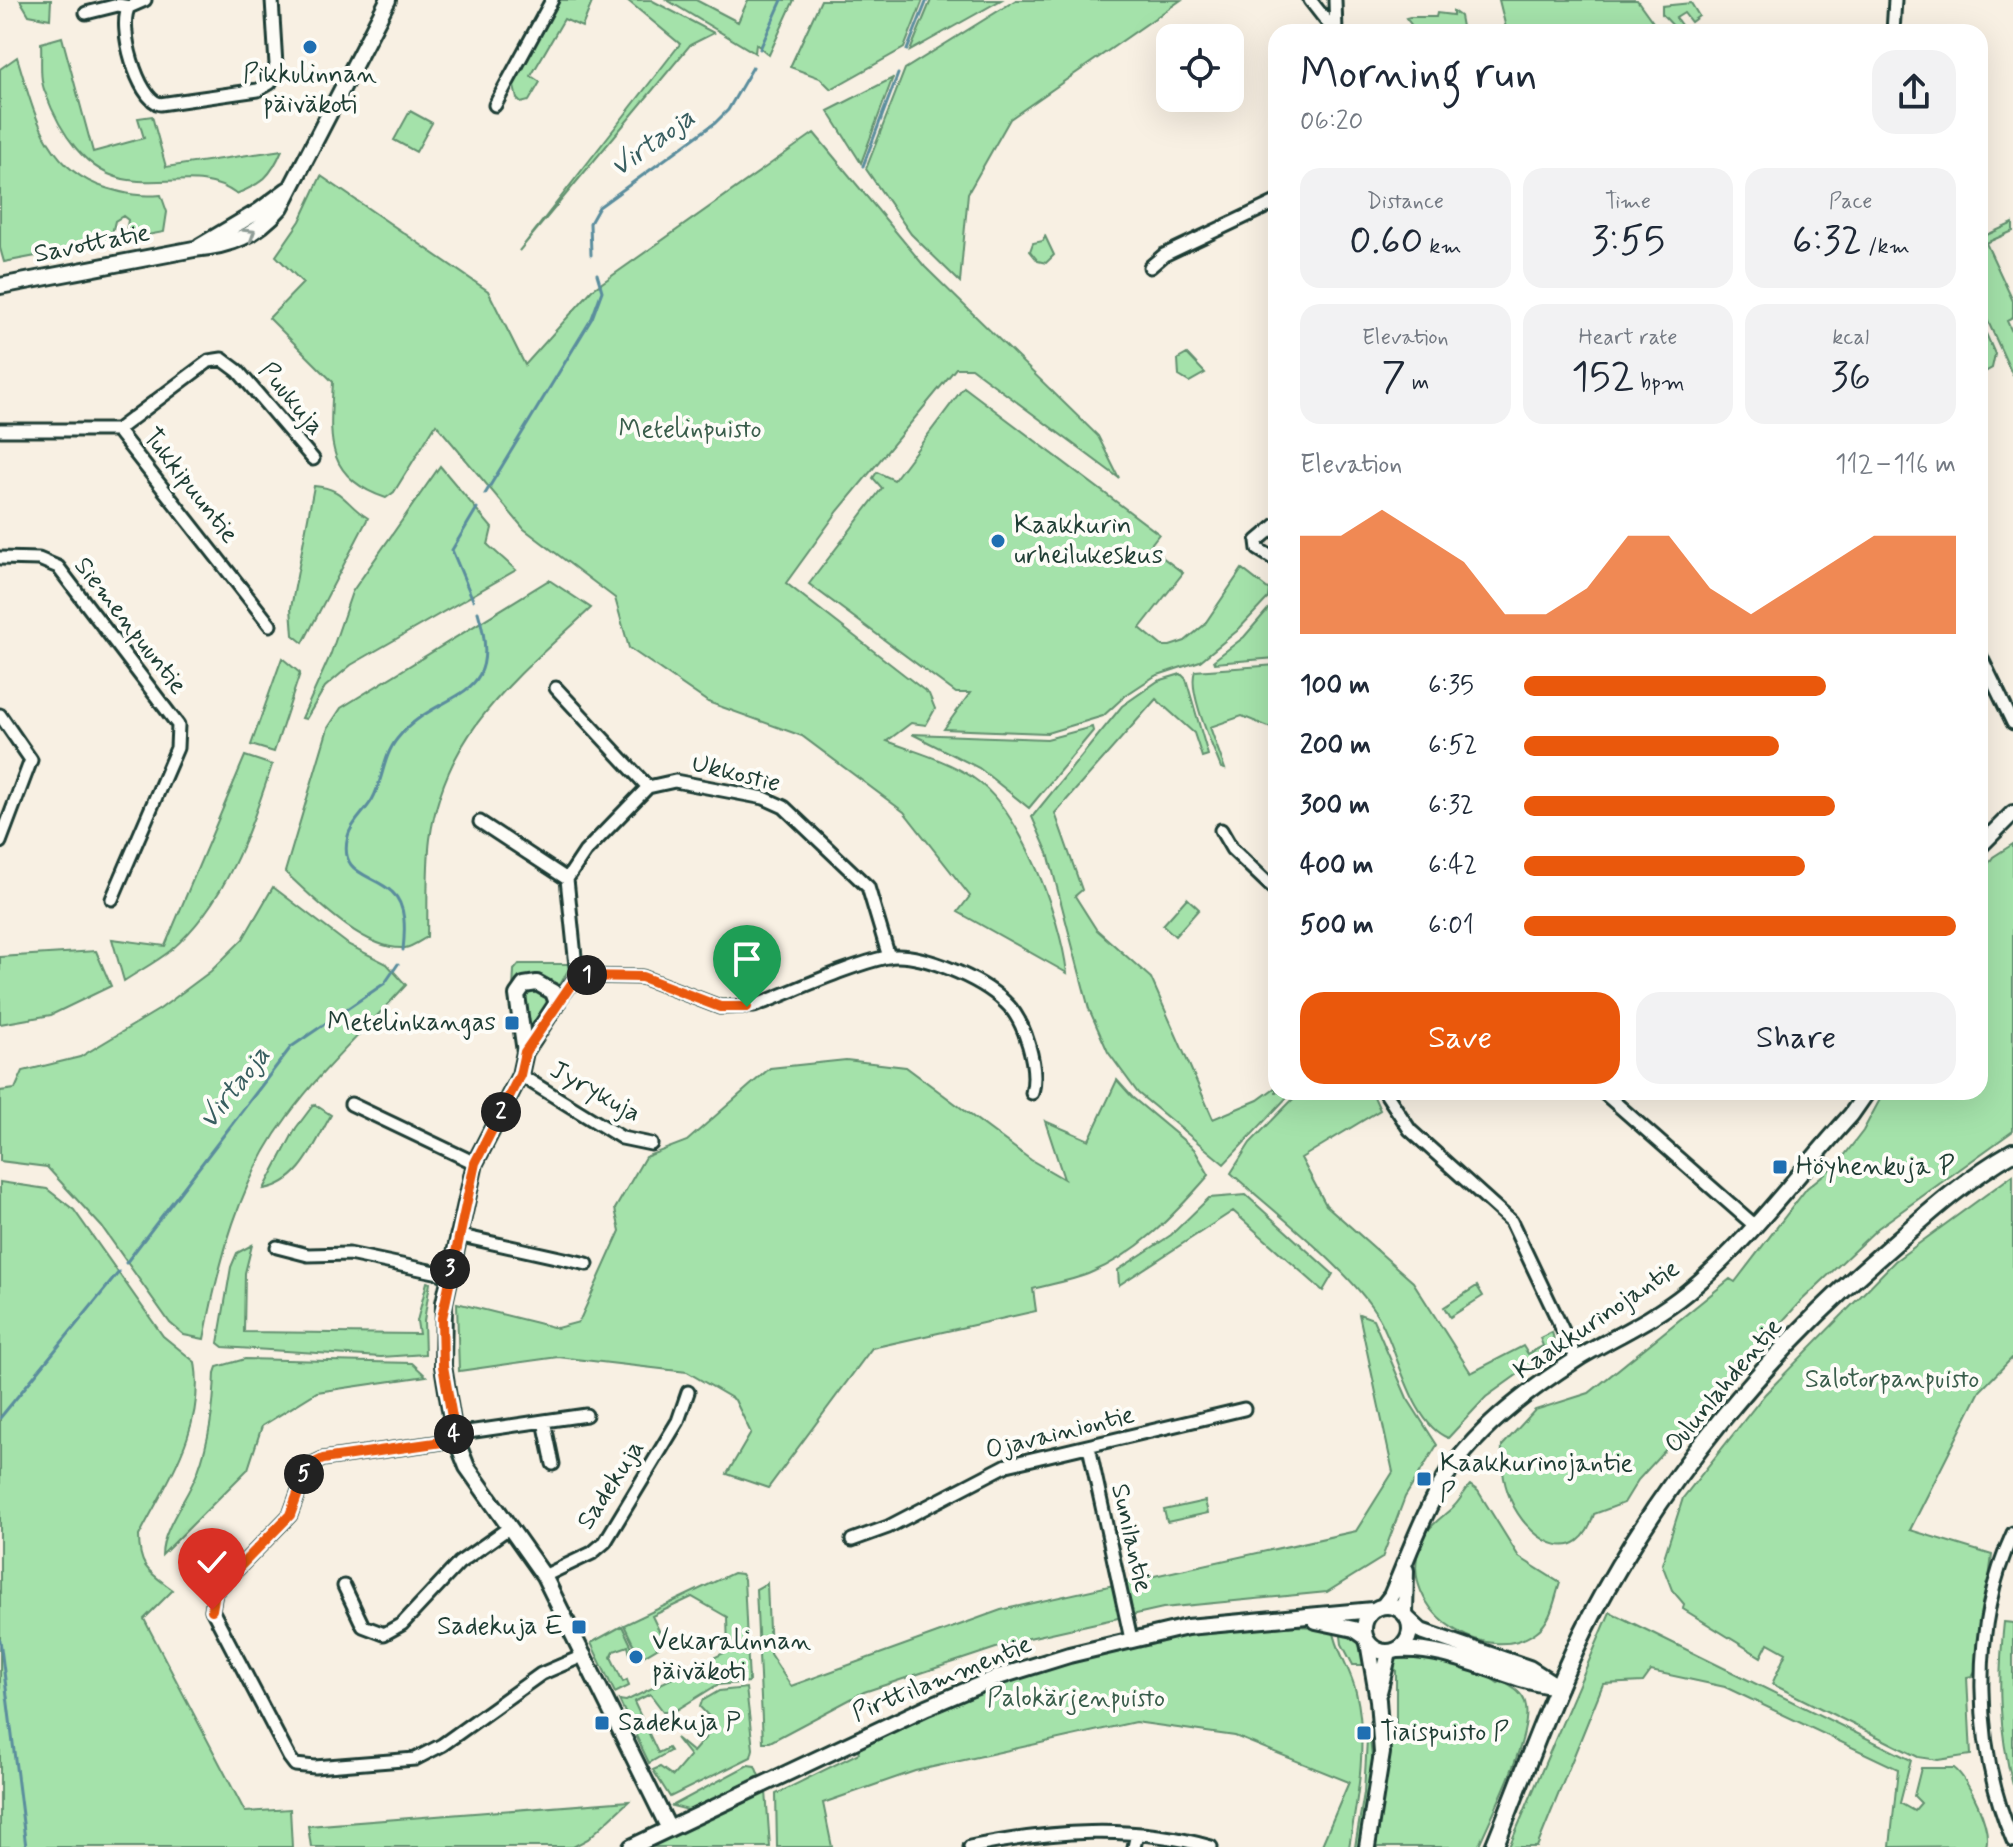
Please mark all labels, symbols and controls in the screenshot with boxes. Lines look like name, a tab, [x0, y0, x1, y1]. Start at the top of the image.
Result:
map controls	[1156, 24, 1244, 112]
button: locate	[1156, 24, 1244, 112]
marker: Pikkulinnan päiväkoti	[301, 38, 319, 56]
text: Morning run	[1300, 46, 1537, 104]
button: share	[1872, 50, 1956, 134]
place label: Pikkulinnan päiväkoti	[243, 58, 377, 122]
water label: Virtaoja	[603, 100, 703, 186]
text: 06:20	[1300, 105, 1363, 139]
text: Distance	[1367, 188, 1444, 216]
text: Time	[1605, 188, 1651, 216]
text: Pace	[1829, 188, 1873, 216]
street label: Savottatie	[31, 216, 153, 272]
text: 0.60	[1349, 216, 1423, 268]
text: 3:55	[1591, 216, 1665, 268]
text: 6:32	[1792, 216, 1862, 268]
one-way arrow	[241, 228, 256, 243]
text: km	[1423, 233, 1461, 261]
text: /km	[1862, 233, 1910, 261]
text: Elevation	[1362, 324, 1449, 352]
text: Heart rate	[1579, 324, 1677, 352]
text: kcal	[1832, 324, 1869, 352]
text: 7	[1381, 352, 1406, 404]
text: 152	[1571, 352, 1634, 404]
text: 36	[1831, 352, 1871, 404]
street label: Puukuja	[250, 355, 332, 443]
text: m	[1406, 369, 1429, 397]
text: bpm	[1634, 369, 1685, 397]
park label: Metelinpuisto	[618, 413, 762, 447]
street label: Tukkipuuntie	[134, 421, 246, 551]
text: Elevation	[1300, 448, 1402, 482]
text: 112–116 m	[1835, 448, 1956, 482]
place label: Kaakkurin urheilukeskus	[1014, 509, 1163, 573]
marker: Kaakkurin urheilukeskus	[989, 532, 1007, 550]
street label: Siemenpuuntie	[66, 550, 195, 702]
text: 100 m	[1300, 669, 1370, 703]
text: 6:35	[1428, 669, 1474, 703]
text: 200 m	[1300, 729, 1371, 763]
text: 6:52	[1428, 729, 1478, 763]
street label: Ukkostie	[688, 747, 784, 801]
text: 300 m	[1300, 789, 1370, 823]
text: 6:32	[1428, 789, 1474, 823]
text: 400 m	[1300, 849, 1373, 883]
text: 6:42	[1428, 849, 1477, 883]
text: 500 m	[1300, 909, 1374, 943]
text: 6:01	[1428, 909, 1474, 943]
pin	[713, 925, 781, 1007]
icon: arrive	[725, 937, 769, 981]
pin: 1	[567, 955, 607, 995]
text: 1	[582, 961, 592, 989]
button: Save	[1300, 992, 1620, 1084]
button: Share	[1636, 992, 1956, 1084]
place label: Metelinkangas	[327, 1006, 496, 1040]
marker: Metelinkangas	[503, 1014, 521, 1032]
water label: Virtaoja	[191, 1039, 279, 1137]
street label: Jyrykuja	[544, 1053, 646, 1131]
pin: 2	[481, 1092, 521, 1132]
text: 2	[496, 1098, 506, 1126]
place label: Höyhenkuja P	[1796, 1150, 1955, 1184]
marker: Höyhenkuja P	[1771, 1158, 1789, 1176]
pin: 3	[430, 1249, 470, 1289]
street label: Kaakkurinojantie	[1507, 1252, 1687, 1388]
text: 3	[445, 1255, 455, 1283]
street label: Oulunlahdentie	[1657, 1311, 1791, 1461]
park label: Salotorpanpuisto	[1805, 1363, 1979, 1397]
street label: Ojavainiontie	[982, 1398, 1138, 1468]
pin: 4	[434, 1414, 474, 1454]
text: 4	[448, 1420, 460, 1448]
street label: Sadekuja	[569, 1434, 653, 1536]
place label: Kaakkurinojantie P	[1440, 1447, 1633, 1511]
pin: 5	[284, 1454, 324, 1494]
text: 5	[297, 1460, 311, 1488]
marker: Kaakkurinojantie P	[1415, 1470, 1433, 1488]
street label: Sunilantie	[1102, 1480, 1160, 1596]
pin	[178, 1528, 246, 1610]
icon: check	[190, 1540, 234, 1584]
place label: Sadekuja E	[437, 1610, 563, 1644]
marker: Sadekuja E	[570, 1618, 588, 1636]
place label: Vekaralinnan päiväkoti	[652, 1625, 811, 1689]
street label: Pirttilammentie	[847, 1627, 1037, 1730]
marker: Vekaralinnan päiväkoti	[627, 1648, 645, 1666]
park label: Palokärjenpuisto	[987, 1682, 1165, 1716]
place label: Sadekuja P	[618, 1706, 741, 1740]
marker: Sadekuja P	[593, 1714, 611, 1732]
place label: Tiaispuisto P	[1380, 1716, 1509, 1750]
marker: Tiaispuisto P	[1355, 1724, 1373, 1742]

